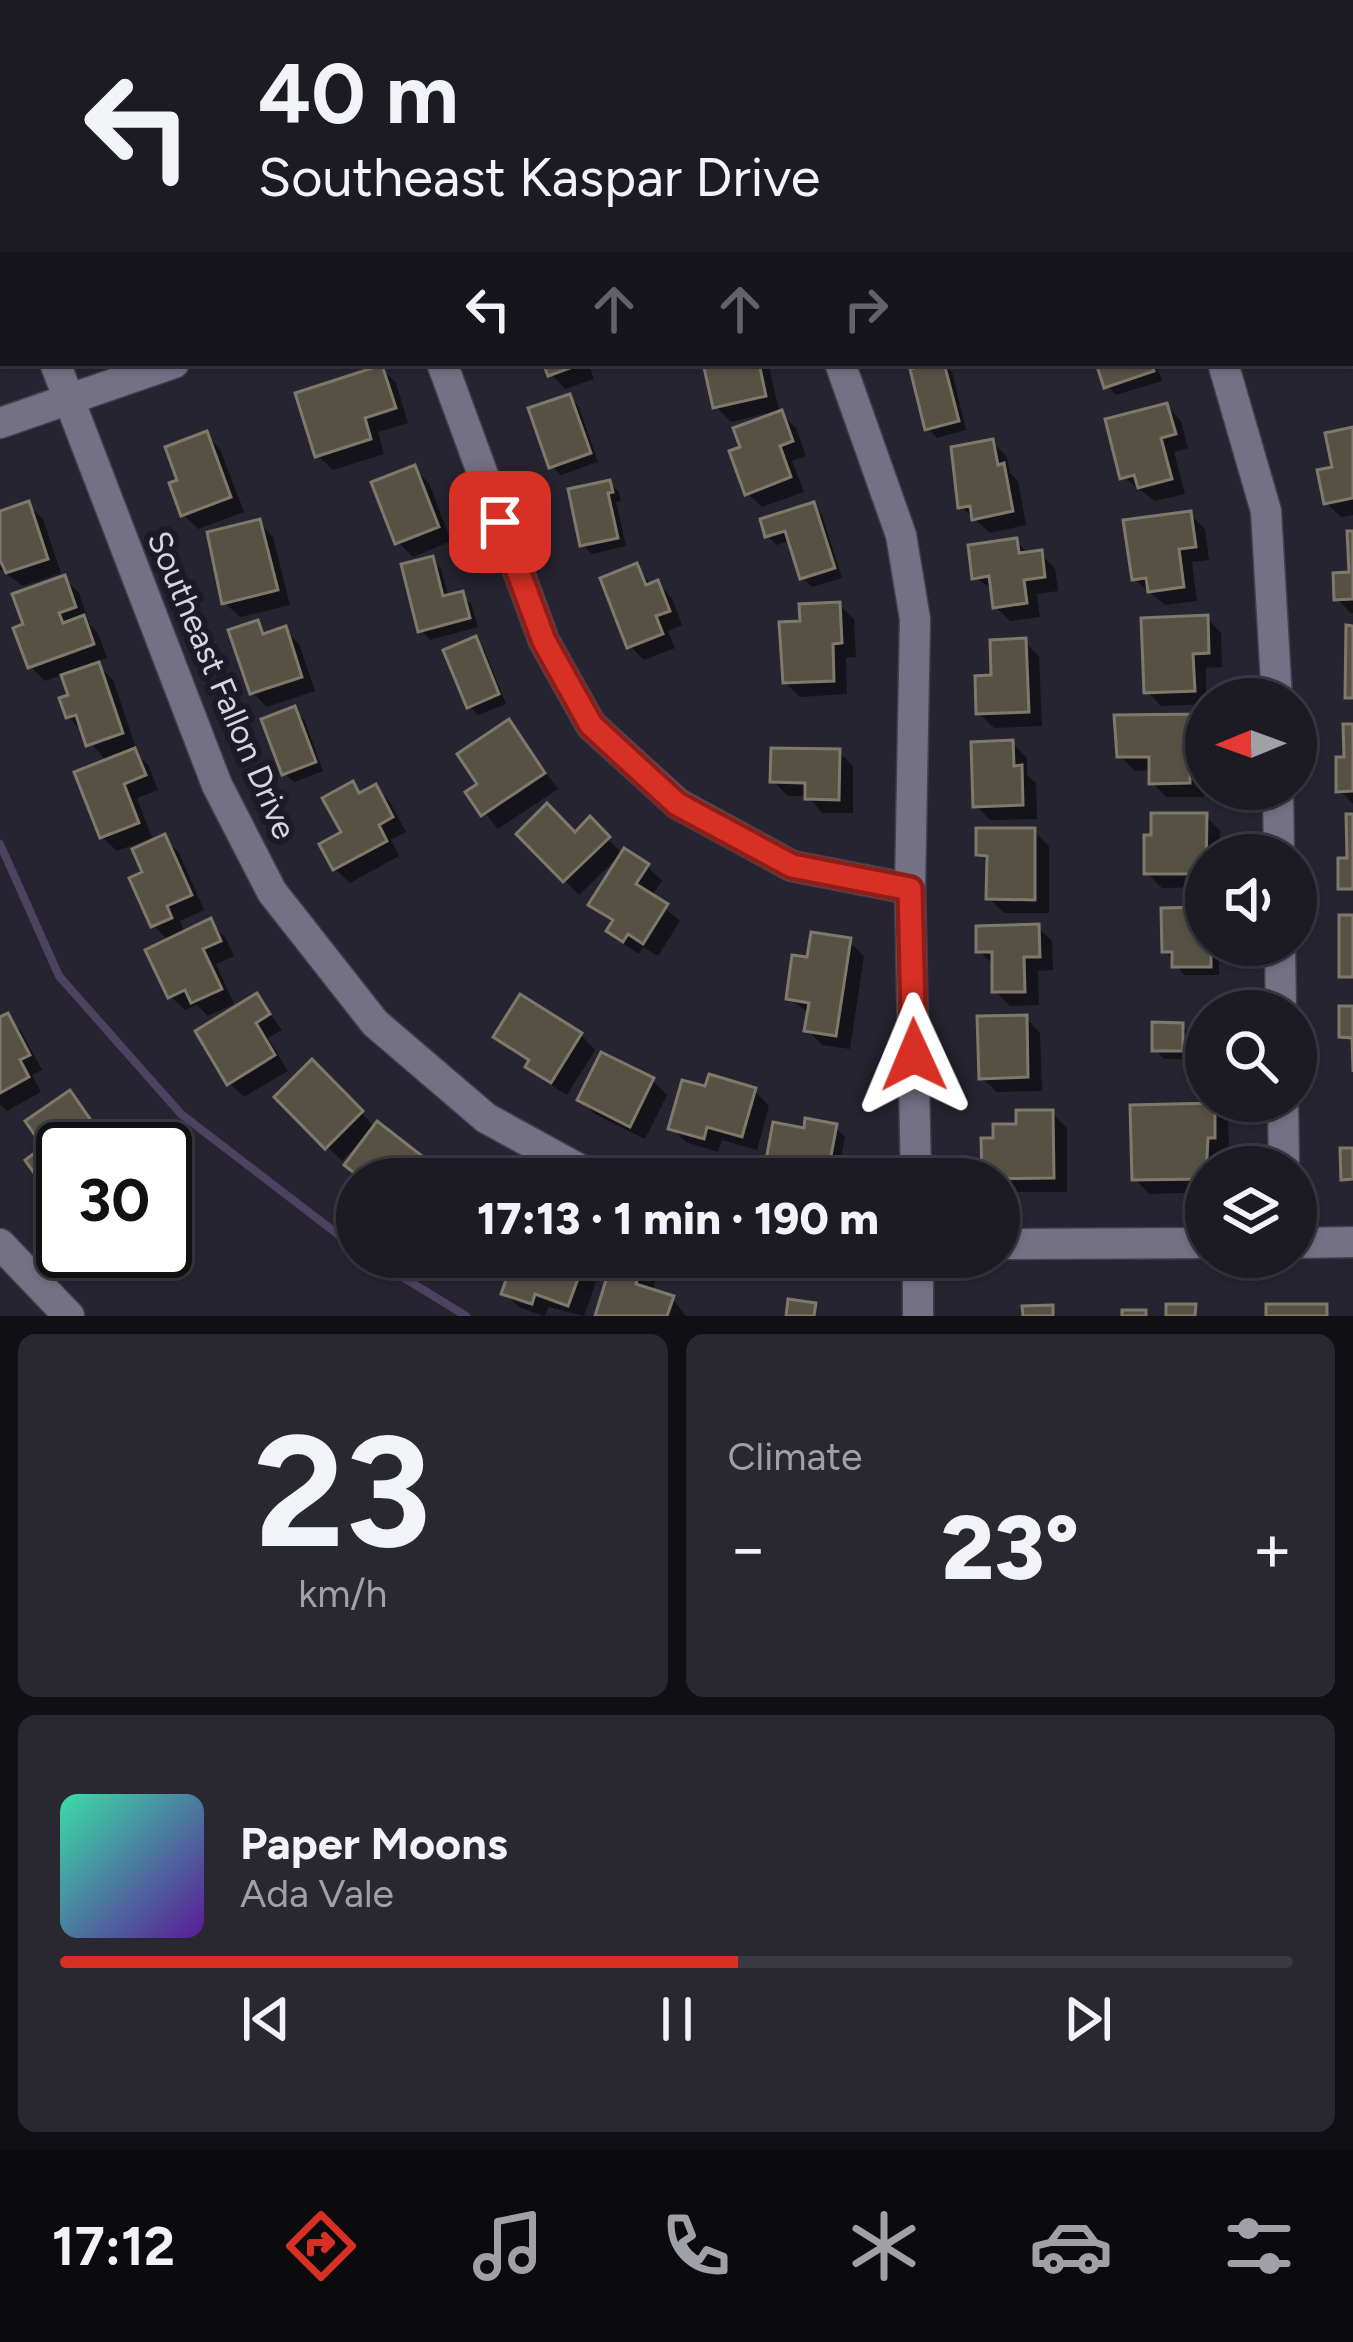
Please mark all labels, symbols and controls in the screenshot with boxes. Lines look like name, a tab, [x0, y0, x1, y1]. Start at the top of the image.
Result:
text: 40 m	[258, 43, 459, 144]
icon: left	[60, 48, 216, 204]
text: Southeast Kaspar Drive	[258, 145, 820, 210]
icon: left	[455, 276, 521, 342]
icon: ahead	[581, 276, 647, 342]
icon: ahead	[707, 276, 773, 342]
icon: right	[833, 276, 899, 342]
pin	[449, 471, 551, 573]
icon: arrive	[467, 489, 533, 555]
street label: Southeast Fallon Drive	[139, 525, 305, 845]
north arrow	[1185, 678, 1317, 810]
map controls	[1185, 678, 1317, 1278]
button: sound	[1185, 834, 1317, 966]
button: search	[1185, 990, 1317, 1122]
position arrow	[851, 992, 977, 1118]
speed limit sign: 30	[36, 1122, 192, 1278]
button: layers	[1185, 1146, 1317, 1278]
text: 17:13 · 1 min · 190 m	[477, 1191, 879, 1245]
text: 23	[254, 1398, 431, 1585]
text: Climate	[728, 1433, 862, 1480]
text: 23°	[941, 1493, 1079, 1602]
text: −	[728, 1508, 769, 1588]
text: +	[1252, 1508, 1293, 1588]
text: km/h	[298, 1570, 387, 1617]
text: Paper Moons	[240, 1816, 508, 1870]
text: Ada Vale	[240, 1870, 394, 1917]
icon: previous	[233, 1986, 299, 2052]
icon: pause	[644, 1986, 710, 2052]
icon: next	[1055, 1986, 1121, 2052]
icon: directions	[279, 2204, 363, 2288]
icon: music	[466, 2204, 550, 2288]
icon: phone	[654, 2204, 738, 2288]
icon: climate	[842, 2204, 926, 2288]
icon: car	[1029, 2204, 1113, 2288]
icon: filters	[1217, 2204, 1301, 2288]
text: 17:12	[52, 2214, 175, 2279]

